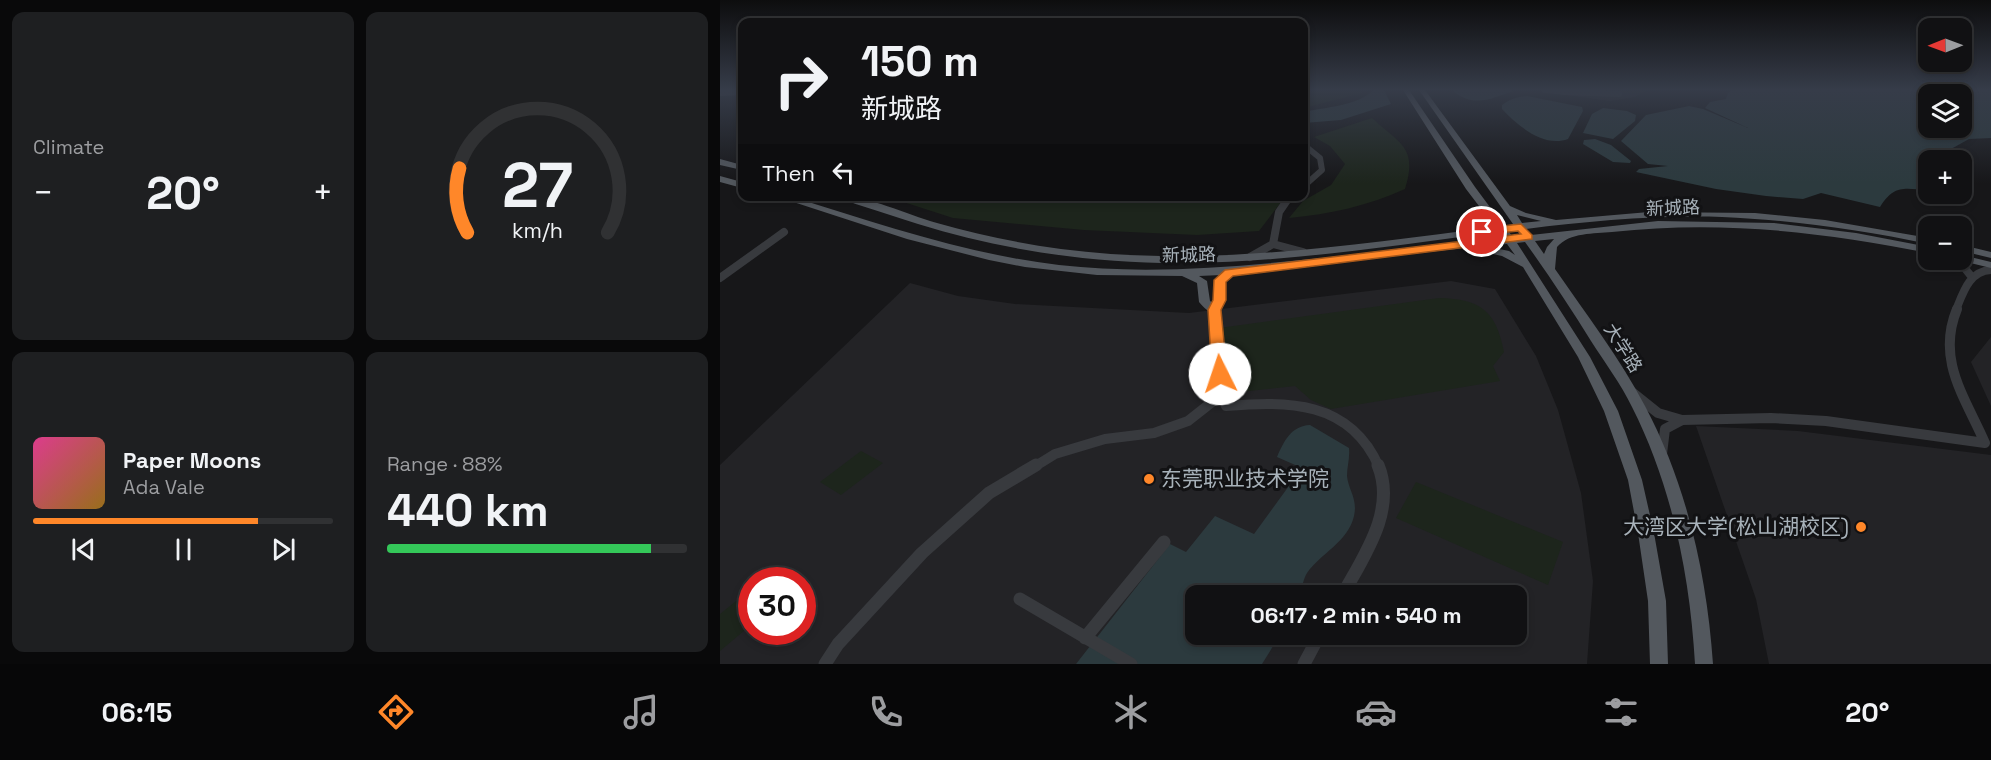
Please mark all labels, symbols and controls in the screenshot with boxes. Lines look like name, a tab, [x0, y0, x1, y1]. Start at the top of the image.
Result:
north arrow	[1918, 18, 1972, 72]
map controls	[1918, 18, 1972, 270]
text: 150 m	[861, 35, 979, 88]
icon: right	[762, 42, 840, 120]
button: layers	[1918, 84, 1972, 138]
text: 新城路	[861, 91, 942, 126]
text: Climate	[33, 134, 104, 160]
text: 27	[501, 146, 573, 225]
button: +	[1918, 150, 1972, 204]
icon: left	[827, 156, 860, 189]
text: Then	[762, 159, 815, 187]
text: 20°	[146, 165, 220, 222]
text: −	[33, 172, 53, 214]
text: +	[313, 172, 333, 214]
street label: 新城路	[1646, 195, 1700, 220]
pin	[1456, 206, 1507, 257]
icon: arrive	[1465, 215, 1498, 248]
button: −	[1918, 216, 1972, 270]
text: km/h	[511, 217, 563, 244]
street label: 新城路	[1162, 243, 1216, 266]
street label: 大学路	[1599, 319, 1647, 377]
position arrow	[1188, 342, 1252, 406]
text: Paper Moons	[123, 446, 261, 474]
text: Range · 88%	[387, 451, 502, 477]
place label: 东莞职业技术学院	[1161, 465, 1329, 492]
marker: 东莞职业技术学院	[1142, 472, 1156, 486]
text: Ada Vale	[123, 474, 205, 500]
text: 440 km	[387, 482, 549, 539]
place label: 大湾区大学(松山湖校区)	[1623, 513, 1849, 540]
marker: 大湾区大学(松山湖校区)	[1854, 520, 1868, 534]
icon: previous	[67, 533, 100, 566]
icon: pause	[167, 533, 200, 566]
icon: next	[267, 533, 300, 566]
speed limit sign: 30	[738, 567, 816, 645]
text: 06:17 · 2 min · 540 m	[1250, 601, 1462, 629]
icon: directions	[375, 691, 417, 733]
icon: music	[620, 691, 662, 733]
icon: phone	[865, 691, 907, 733]
icon: climate	[1110, 691, 1152, 733]
icon: car	[1355, 691, 1397, 733]
icon: filters	[1600, 691, 1642, 733]
text: 06:15	[102, 695, 172, 730]
text: 20°	[1845, 695, 1889, 730]

